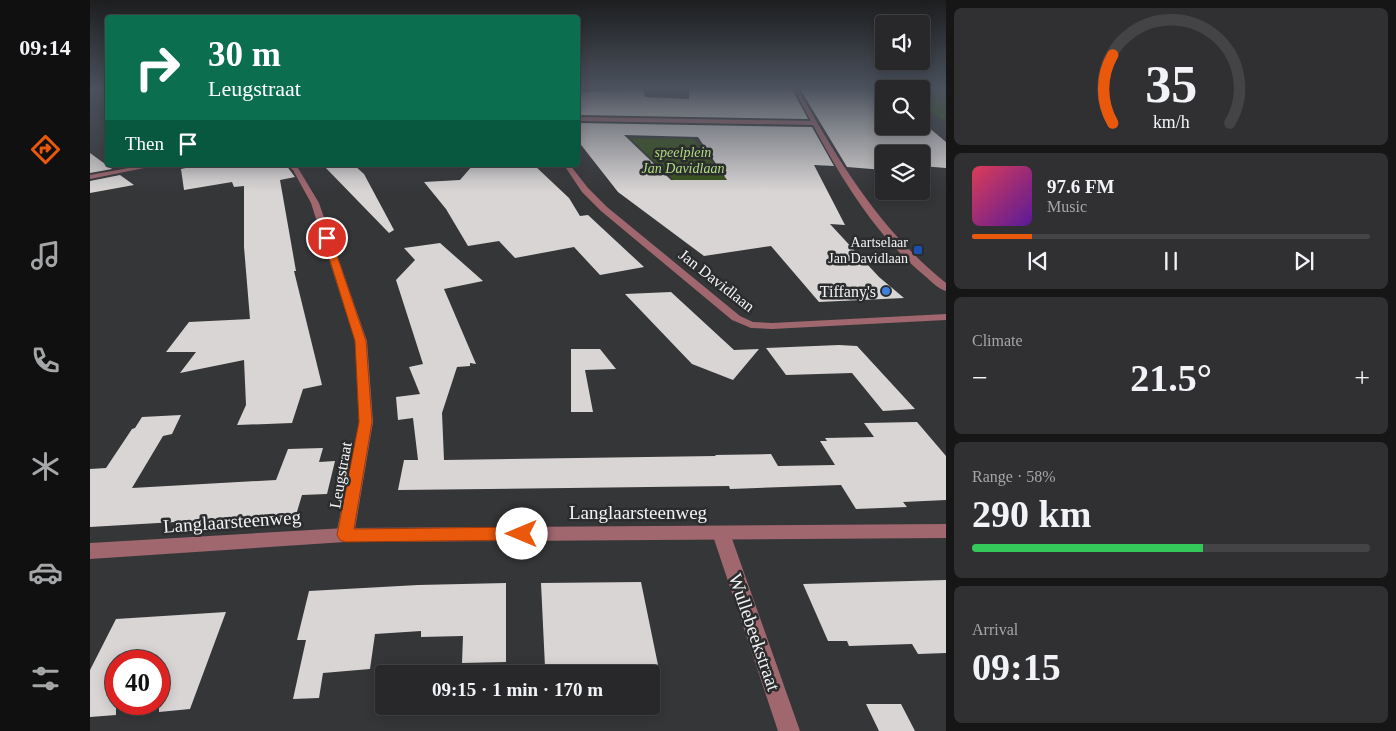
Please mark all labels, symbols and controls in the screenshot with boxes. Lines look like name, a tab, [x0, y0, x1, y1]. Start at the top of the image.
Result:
map controls	[875, 15, 930, 200]
button: sound	[875, 15, 930, 70]
text: 09:14	[19, 35, 71, 60]
icon: right	[125, 35, 190, 100]
text: 30 m	[208, 35, 281, 74]
text: 35	[1145, 56, 1197, 113]
text: Leugstraat	[208, 76, 301, 101]
button: search	[875, 80, 930, 135]
text: km/h	[1153, 112, 1189, 132]
icon: arrive	[174, 130, 202, 158]
icon: directions	[28, 132, 63, 167]
text: Then	[125, 133, 164, 154]
park label: speelplein Jan Davidlaan	[642, 145, 724, 176]
button: layers	[875, 145, 930, 200]
text: 97.6 FM	[1047, 176, 1115, 197]
text: Music	[1047, 198, 1087, 215]
pin	[306, 217, 348, 259]
icon: arrive	[313, 224, 341, 252]
place label: Aartselaar Jan Davidlaan	[828, 235, 908, 266]
icon: music	[28, 238, 63, 273]
marker: Aartselaar Jan Davidlaan	[912, 244, 924, 256]
street label: Jan Davidlaan	[676, 246, 758, 315]
icon: previous	[1024, 247, 1052, 275]
icon: pause	[1157, 247, 1185, 275]
icon: next	[1290, 247, 1318, 275]
place label: Tiffany's	[820, 283, 876, 301]
marker: Tiffany's	[880, 285, 892, 297]
text: Climate	[972, 332, 1023, 349]
icon: phone	[28, 343, 63, 378]
text: 21.5°	[1130, 357, 1212, 399]
text: −	[972, 362, 988, 393]
text: +	[1354, 362, 1370, 393]
street label: Leugstraat	[326, 440, 356, 510]
icon: climate	[28, 449, 63, 484]
text: Range · 58%	[972, 468, 1056, 485]
text: 290 km	[972, 493, 1091, 535]
street label: Langlaarsteenweg	[569, 502, 708, 523]
street label: Langlaarsteenweg	[162, 506, 302, 537]
position arrow	[495, 507, 547, 559]
icon: car	[28, 555, 63, 590]
street label: Wullebeekstraat	[725, 571, 785, 694]
text: Arrival	[972, 621, 1018, 638]
text: 09:15	[972, 646, 1061, 688]
speed limit sign: 40	[105, 650, 170, 715]
icon: filters	[28, 661, 63, 696]
text: 09:15 · 1 min · 170 m	[432, 679, 603, 700]

